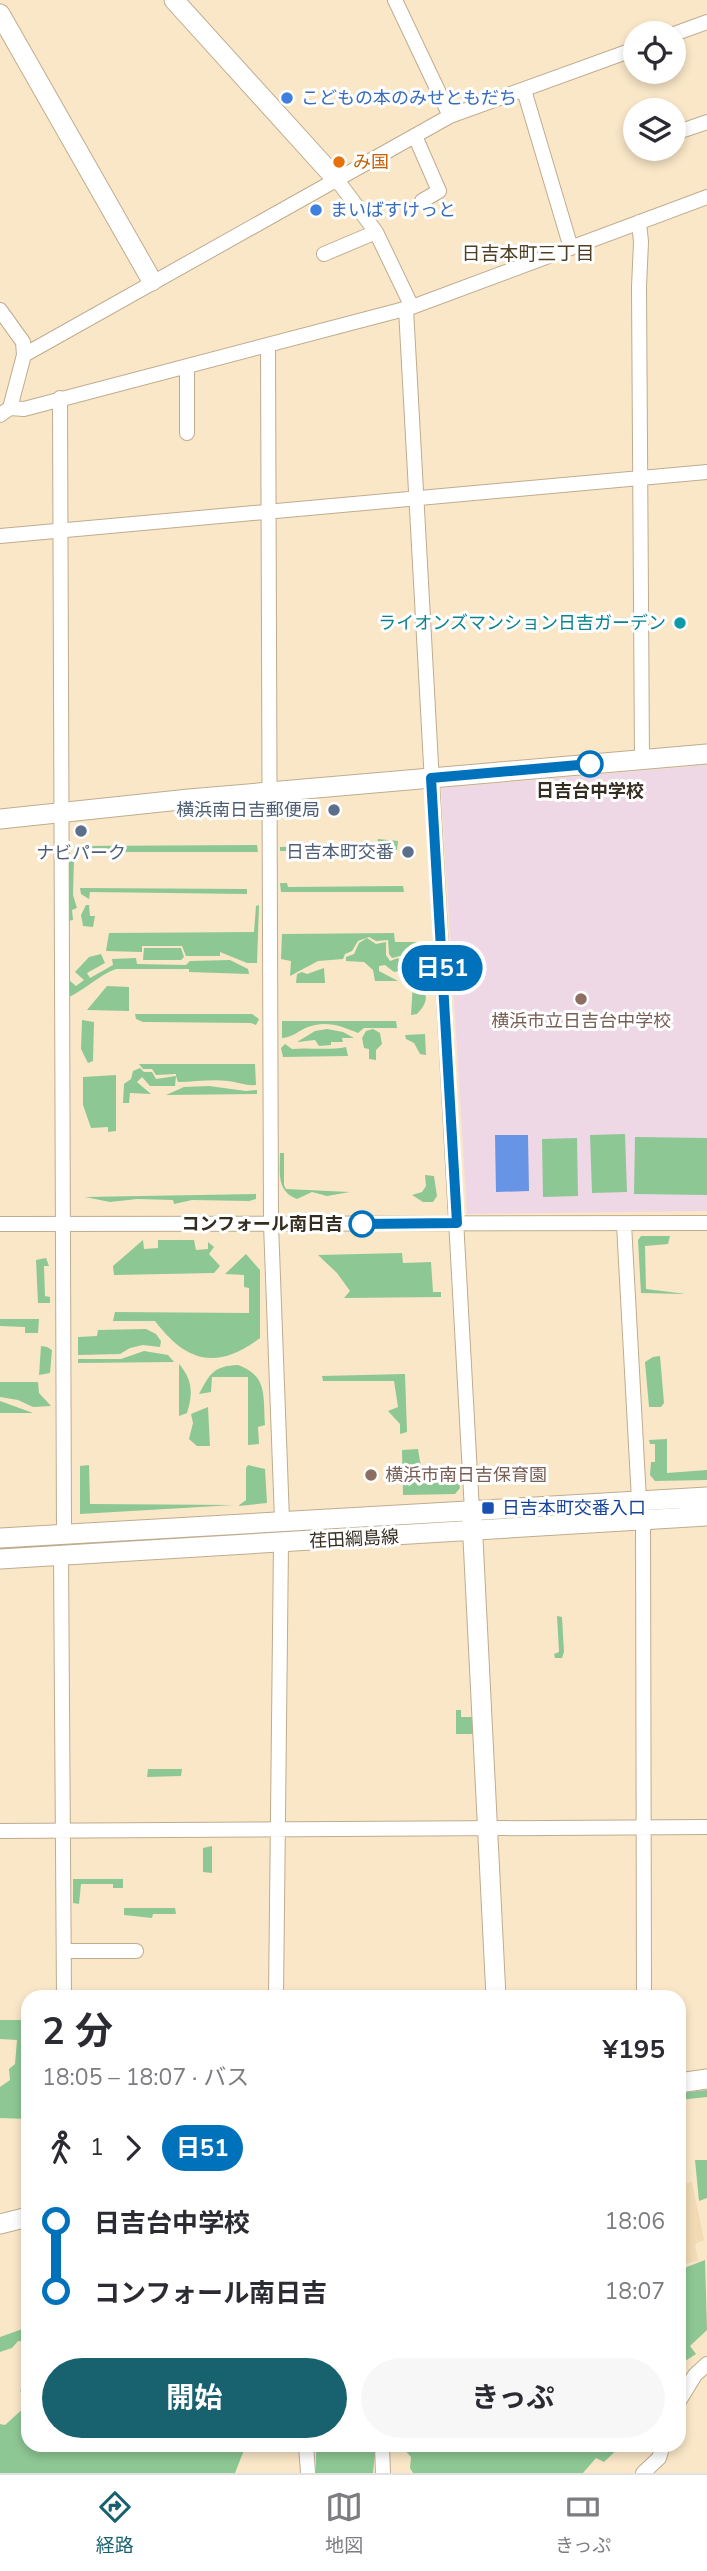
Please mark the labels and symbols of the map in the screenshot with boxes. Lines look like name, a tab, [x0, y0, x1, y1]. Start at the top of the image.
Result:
place label: こどもの本のみせともだち	[301, 86, 517, 110]
marker: こどもの本のみせともだち	[279, 90, 295, 106]
place label: み国	[353, 150, 389, 174]
marker: み国	[331, 154, 347, 170]
place label: まいばすけっと	[330, 198, 456, 222]
marker: まいばすけっと	[308, 202, 324, 218]
district label: 日吉本町三丁目	[461, 241, 595, 267]
place label: ライオンズマンション日吉ガーデン	[378, 611, 666, 635]
marker: ライオンズマンション日吉ガーデン	[672, 615, 688, 631]
marker: 日吉台中学校	[577, 751, 603, 777]
place label: 日吉台中学校	[536, 779, 644, 803]
place label: 横浜南日吉郵便局	[176, 798, 320, 822]
marker: 横浜南日吉郵便局	[326, 802, 342, 818]
marker: ナビパーク	[73, 823, 89, 839]
place label: 日吉本町交番	[286, 840, 394, 864]
place label: ナビパーク	[36, 841, 126, 865]
marker: 日吉本町交番	[400, 844, 416, 860]
line badge: 日51	[402, 945, 482, 991]
marker: 横浜市立日吉台中学校	[573, 991, 589, 1007]
place label: 横浜市立日吉台中学校	[491, 1009, 671, 1033]
marker: コンフォール南日吉	[349, 1211, 375, 1237]
place label: コンフォール南日吉	[182, 1212, 343, 1236]
place label: 横浜市南日吉保育園	[385, 1463, 547, 1487]
marker: 横浜市南日吉保育園	[363, 1467, 379, 1483]
place label: 日吉本町交番入口	[502, 1496, 646, 1520]
marker: 日吉本町交番入口	[480, 1500, 496, 1516]
street label: 荏田綱島線	[308, 1525, 400, 1553]

